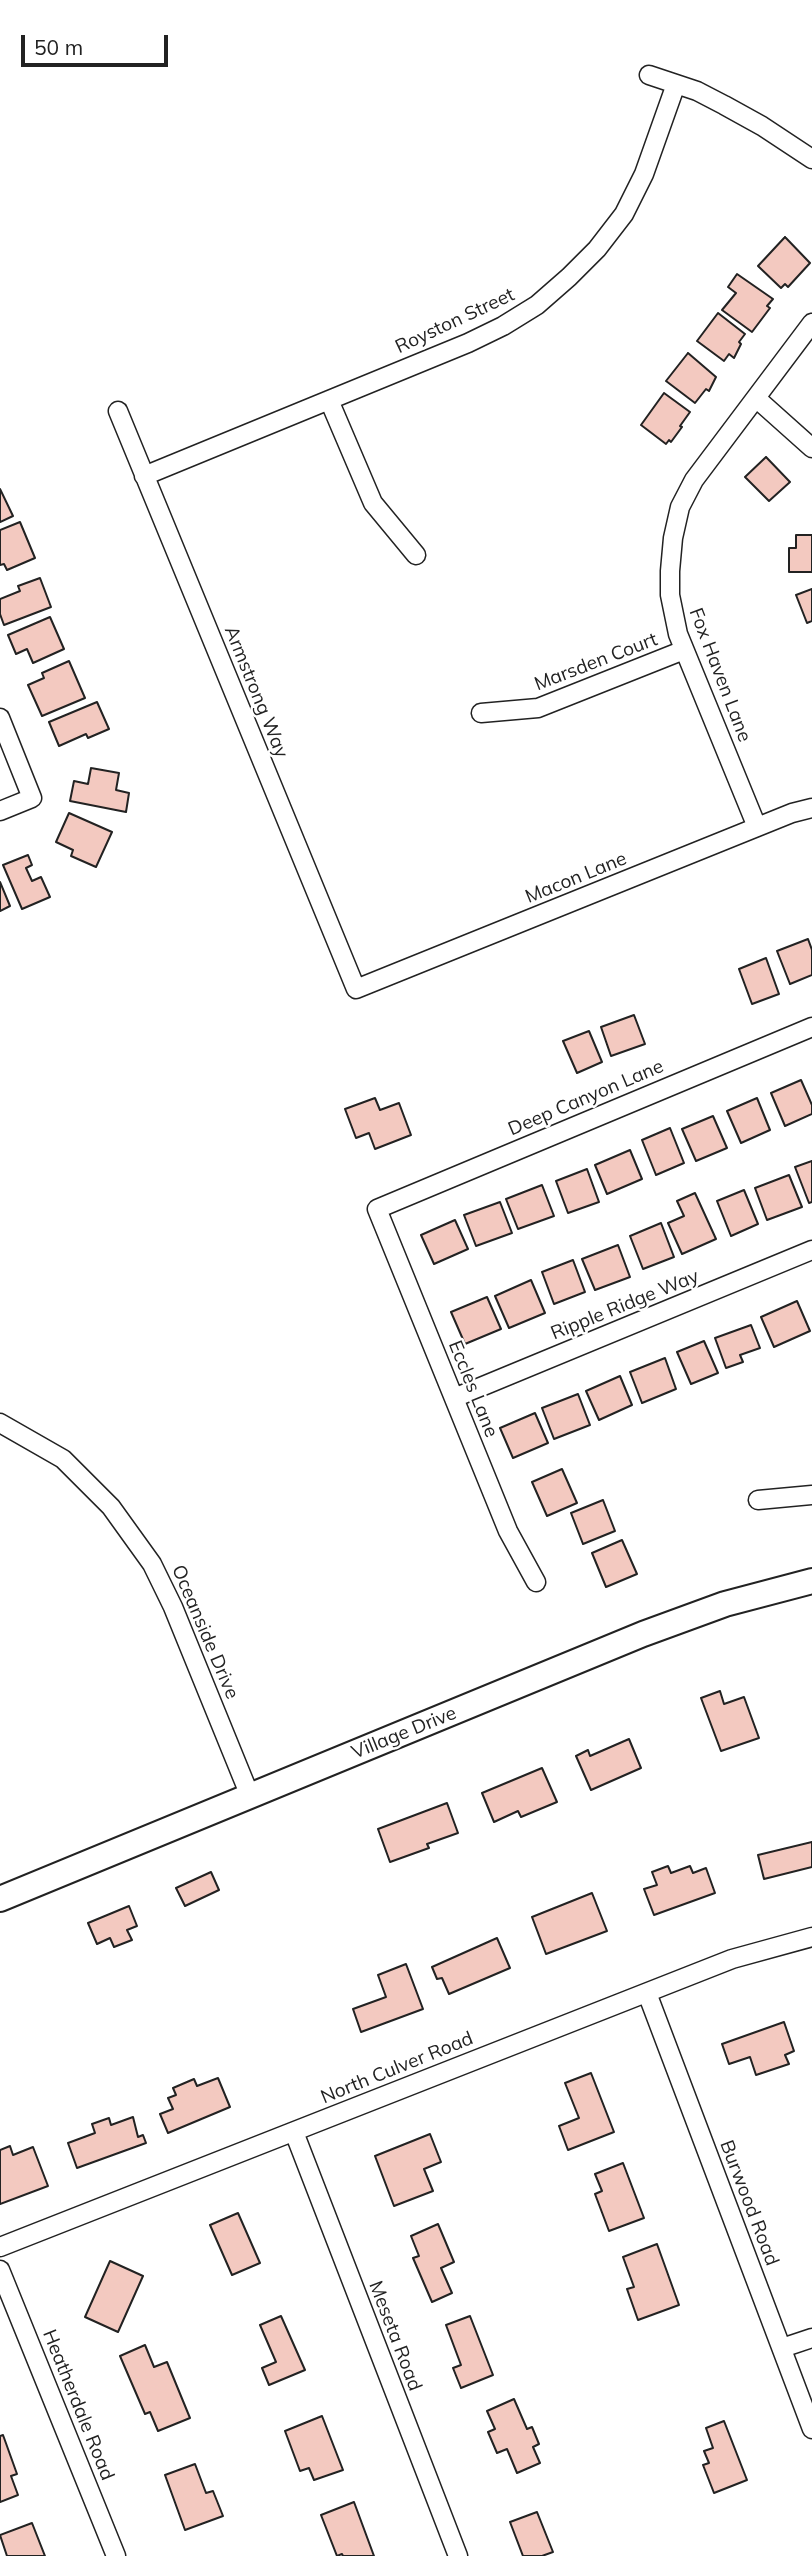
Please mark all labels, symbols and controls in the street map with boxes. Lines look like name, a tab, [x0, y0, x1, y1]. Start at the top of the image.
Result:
scale bar	[24, 21, 172, 65]
text: 50 m	[34, 34, 83, 60]
street label: Royston Street	[392, 283, 518, 359]
street label: Fox Haven Lane	[684, 605, 756, 745]
street label: Armstrong Way	[219, 623, 293, 761]
street label: Marsden Court	[531, 628, 661, 696]
street label: Macon Lane	[522, 847, 630, 909]
street label: Deep Canyon Lane	[505, 1055, 667, 1141]
street label: Ripple Ridge Way	[548, 1265, 702, 1345]
street label: Eccles Lane	[443, 1337, 503, 1441]
street label: Oceanside Drive	[167, 1562, 243, 1702]
street label: Village Drive	[348, 1702, 460, 1764]
street label: North Culver Road	[318, 2027, 476, 2109]
street label: Burwood Road	[715, 2137, 783, 2269]
street label: Meseta Road	[364, 2278, 426, 2394]
street label: Heatherdale Road	[37, 2326, 119, 2484]

